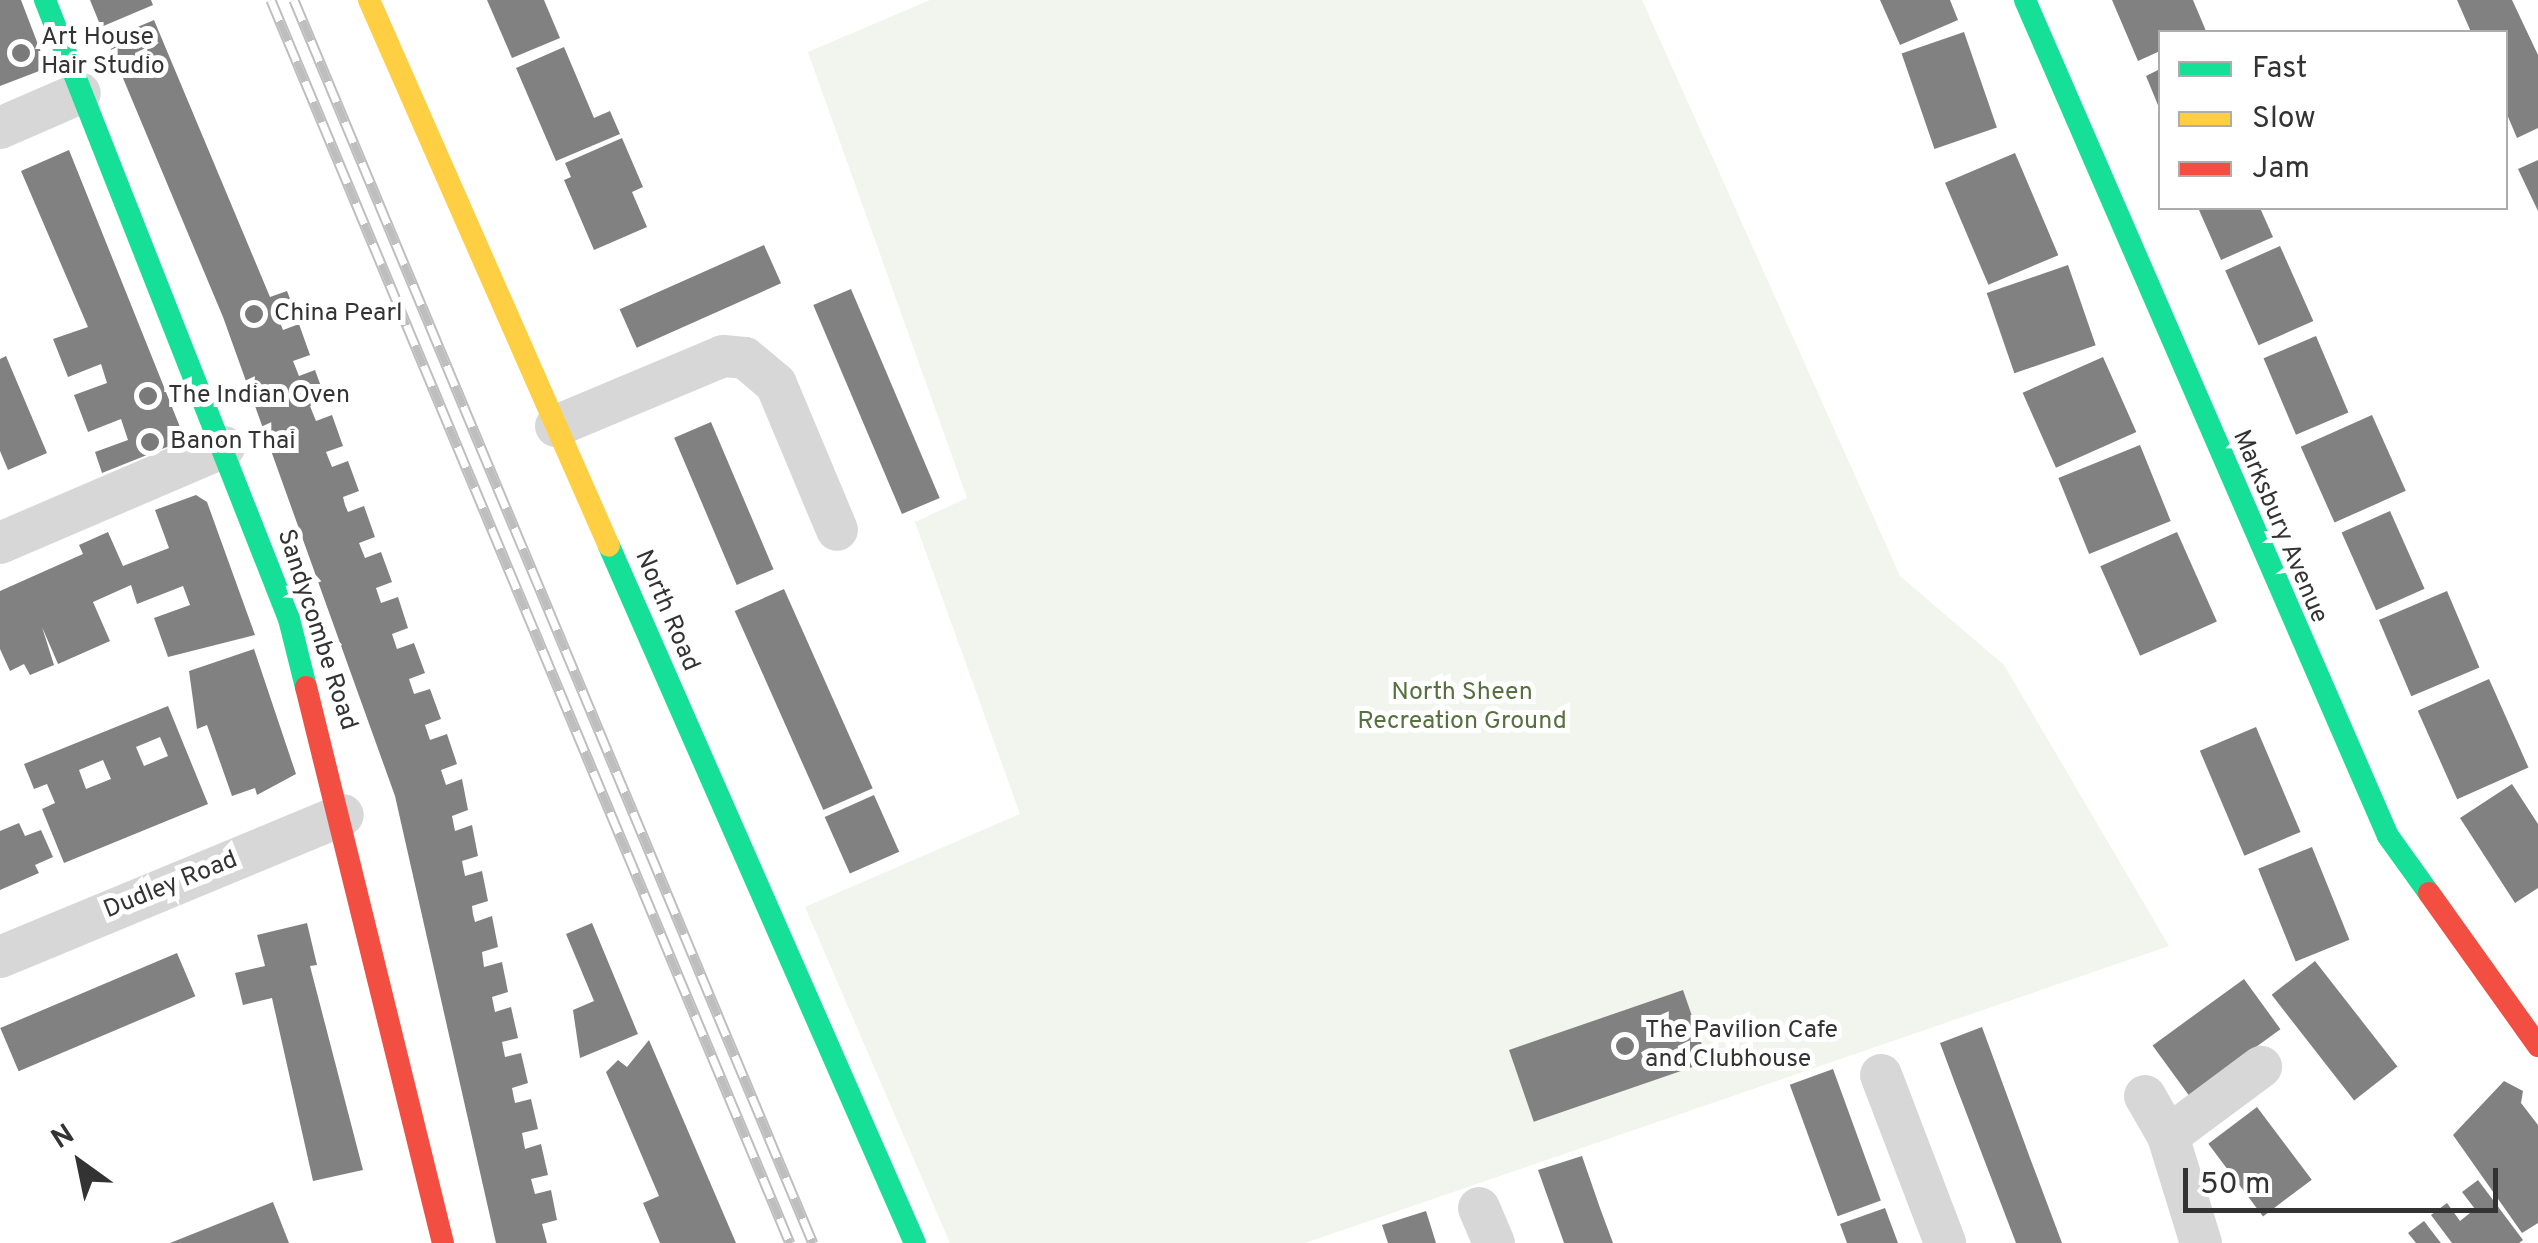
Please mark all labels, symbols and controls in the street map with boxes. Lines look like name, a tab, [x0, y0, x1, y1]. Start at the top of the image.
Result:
place label: Art House Hair Studio	[41, 24, 165, 83]
legend	[2158, 30, 2508, 210]
marker: Art House Hair Studio	[10, 42, 32, 64]
text: Fast	[2252, 51, 2307, 88]
text: Slow	[2252, 101, 2316, 138]
text: Jam	[2252, 151, 2310, 188]
place label: China Pearl	[274, 299, 403, 329]
marker: China Pearl	[243, 303, 265, 325]
place label: The Indian Oven	[168, 381, 350, 411]
marker: The Indian Oven	[137, 385, 159, 407]
street label: Marksbury Avenue	[2225, 425, 2333, 629]
place label: Banon Thai	[170, 427, 297, 457]
marker: Banon Thai	[139, 431, 161, 453]
street label: Sandycombe Road	[269, 526, 363, 734]
street label: North Road	[627, 546, 705, 676]
park label: North Sheen Recreation Ground	[1357, 679, 1567, 738]
street label: Dudley Road	[100, 846, 242, 926]
place label: The Pavilion Cafe and Clubhouse	[1645, 1017, 1838, 1076]
marker: The Pavilion Cafe and Clubhouse	[1614, 1035, 1636, 1057]
north arrow	[30, 1113, 130, 1213]
text: N	[45, 1117, 82, 1158]
scale bar	[2188, 1148, 2503, 1210]
text: 50 m	[2200, 1167, 2270, 1204]

